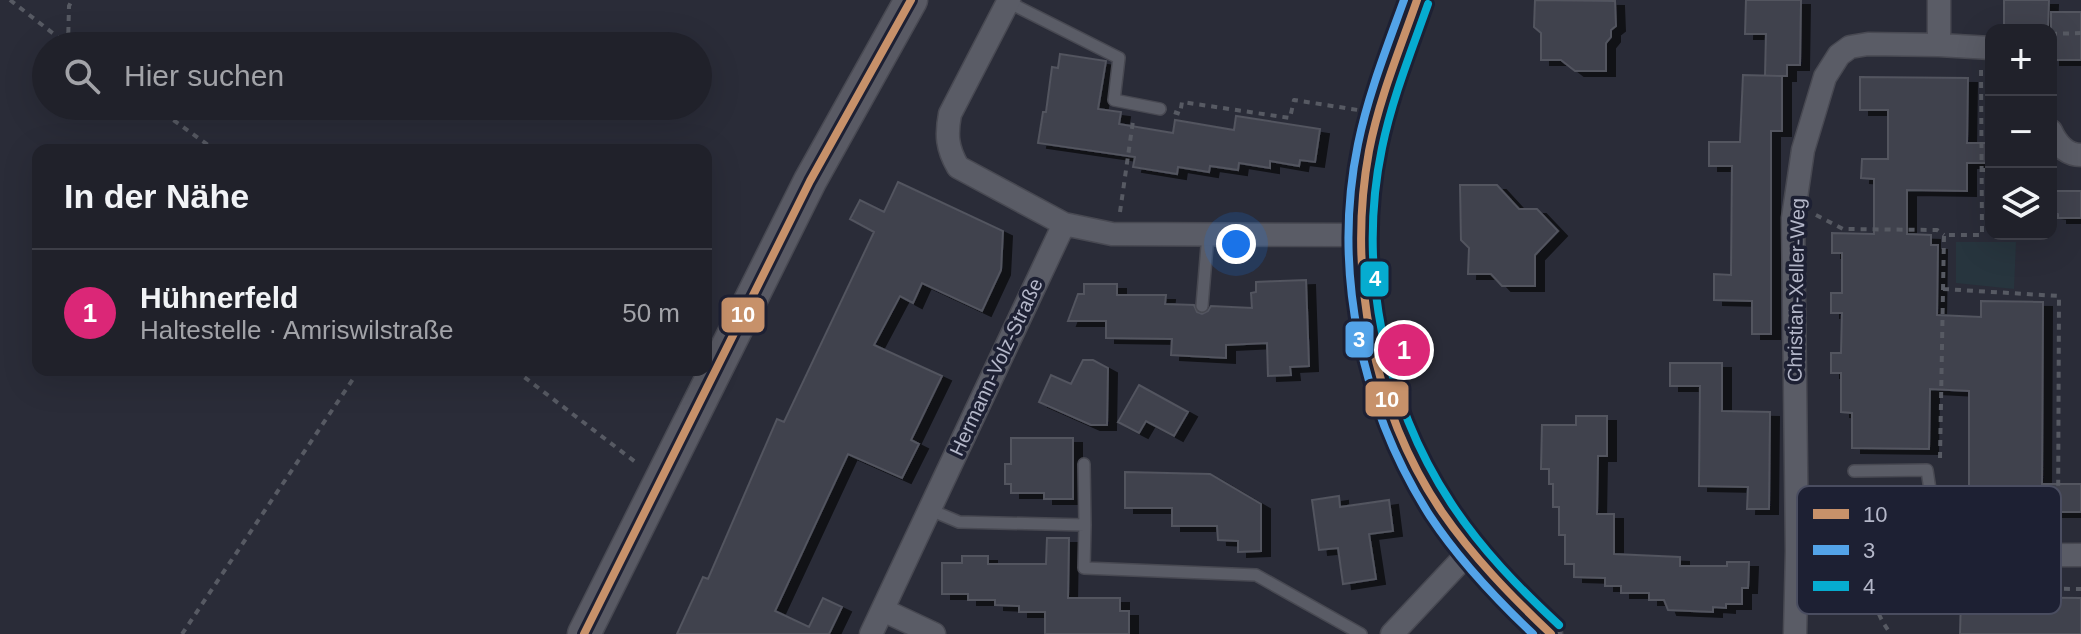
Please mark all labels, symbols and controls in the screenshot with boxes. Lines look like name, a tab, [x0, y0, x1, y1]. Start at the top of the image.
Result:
map controls	[1985, 24, 2057, 240]
button: +	[1985, 24, 2057, 96]
search box	[32, 32, 712, 120]
icon: search	[60, 54, 104, 98]
text: Hier suchen	[124, 59, 284, 92]
button: −	[1985, 96, 2057, 168]
button: layers	[1985, 168, 2057, 240]
text: In der Nähe	[64, 177, 249, 215]
street label: Christian-Xeller-Weg	[1783, 198, 1809, 382]
your location	[1216, 224, 1256, 264]
line badge: 4	[1359, 260, 1390, 298]
text: 4	[1369, 266, 1382, 291]
street label: Hermann-Volz-Straße	[945, 275, 1047, 459]
text: Hühnerfeld	[140, 281, 298, 314]
line badge: 10	[720, 296, 766, 334]
text: 1	[83, 298, 97, 328]
text: 50 m	[622, 298, 680, 328]
text: 10	[731, 302, 755, 327]
text: Haltestelle · Amriswilstraße	[140, 315, 454, 345]
line badge: 3	[1344, 320, 1375, 359]
pin: 1	[1378, 320, 1430, 380]
text: 3	[1353, 327, 1365, 352]
line badge: 10	[1364, 380, 1410, 418]
text: 10	[1375, 387, 1399, 412]
legend	[1797, 486, 2061, 614]
text: 10	[1863, 502, 1887, 527]
text: 3	[1863, 538, 1875, 563]
text: 4	[1863, 574, 1875, 599]

